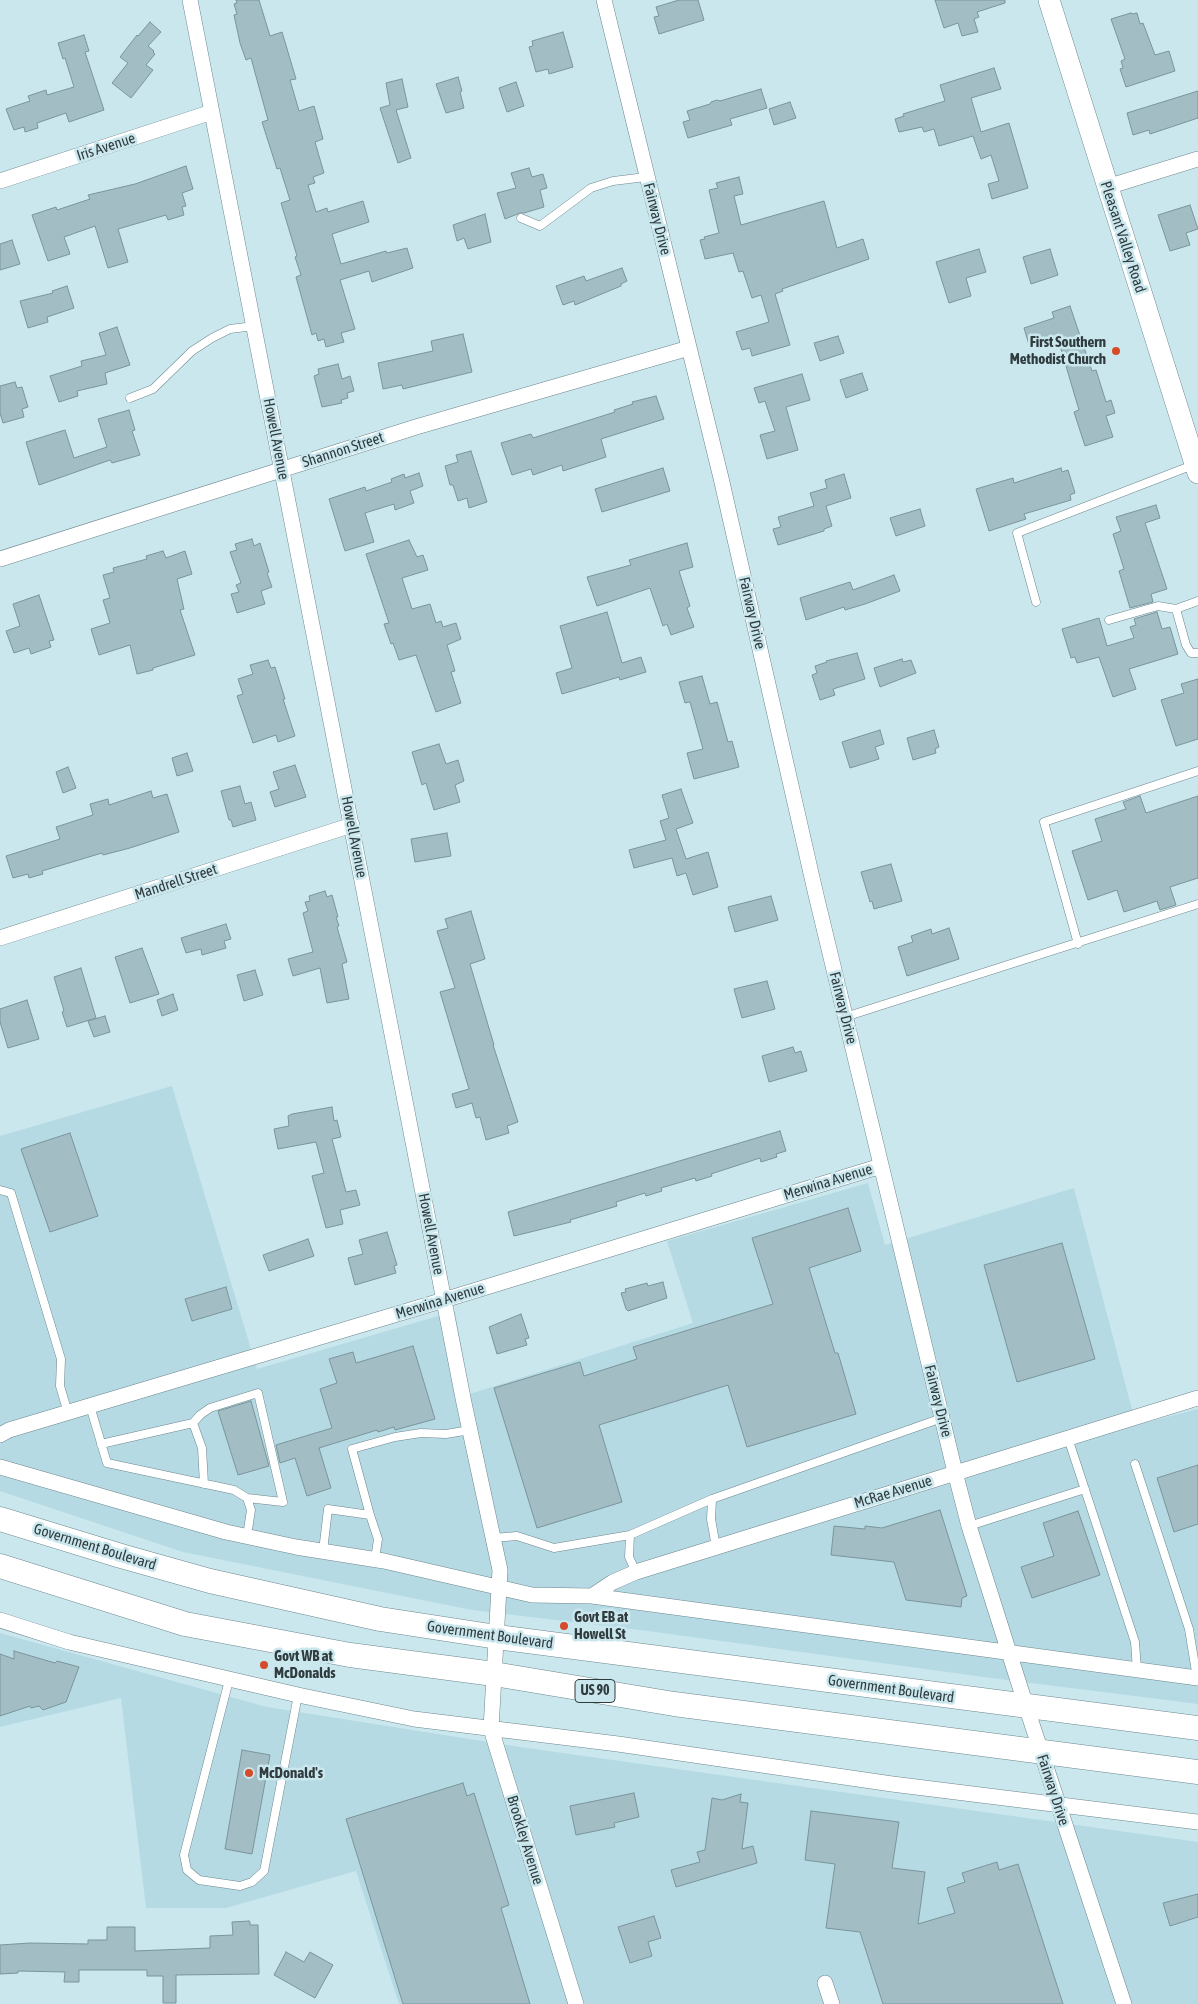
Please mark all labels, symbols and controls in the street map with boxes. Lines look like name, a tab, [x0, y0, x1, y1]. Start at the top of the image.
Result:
street label: Iris Avenue	[74, 129, 138, 165]
street label: Pleasant Valley Road	[1097, 179, 1149, 295]
street label: Fairway Drive	[639, 181, 675, 257]
place label: First Southern Methodist Church	[1010, 333, 1106, 368]
marker: First Southern Methodist Church	[1110, 345, 1122, 357]
street label: Howell Avenue	[259, 397, 293, 481]
street label: Shannon Street	[300, 428, 386, 472]
street label: Fairway Drive	[735, 575, 769, 651]
street label: Howell Avenue	[337, 795, 371, 879]
street label: Mandrell Street	[133, 860, 219, 904]
street label: Fairway Drive	[825, 970, 861, 1046]
street label: Merwina Avenue	[782, 1160, 874, 1204]
street label: Howell Avenue	[414, 1192, 448, 1276]
street label: Merwina Avenue	[394, 1279, 486, 1323]
street label: Fairway Drive	[920, 1363, 956, 1439]
street label: McRae Avenue	[852, 1472, 934, 1512]
street label: Government Boulevard	[32, 1520, 158, 1574]
place label: Govt EB at Howell St	[574, 1608, 628, 1643]
street label: Government Boulevard	[426, 1617, 554, 1653]
marker: Govt EB at Howell St	[558, 1620, 570, 1632]
place label: Govt WB at McDonalds	[274, 1647, 336, 1682]
marker: Govt WB at McDonalds	[258, 1659, 270, 1671]
street label: Government Boulevard	[827, 1671, 955, 1707]
road number: US 90	[575, 1680, 615, 1702]
street label: Fairway Drive	[1033, 1752, 1073, 1828]
place label: McDonald's	[259, 1764, 323, 1782]
marker: McDonald's	[243, 1767, 255, 1779]
street label: Brookley Avenue	[503, 1793, 547, 1887]

